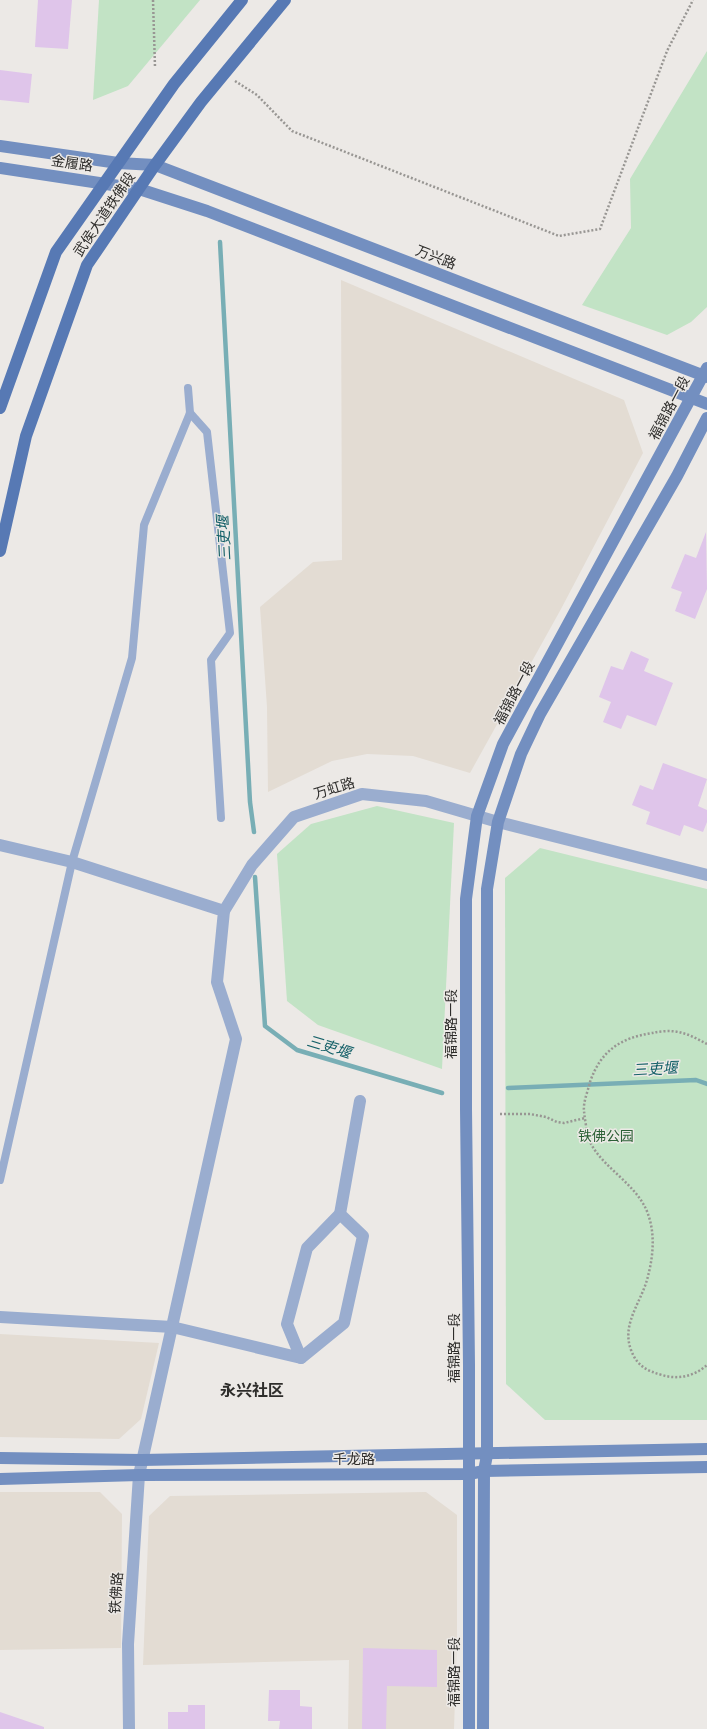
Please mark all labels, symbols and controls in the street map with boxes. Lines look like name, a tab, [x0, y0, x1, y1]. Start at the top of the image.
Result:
street label: 金履路	[50, 152, 94, 174]
street label: 武侯大道铁佛段	[70, 169, 138, 259]
street label: 万兴路	[414, 242, 458, 272]
street label: 福锦路一段	[646, 373, 692, 443]
water label: 三吏堰	[214, 512, 234, 561]
street label: 福锦路一段	[491, 658, 537, 728]
street label: 万虹路	[312, 774, 356, 802]
street label: 福锦路一段	[443, 989, 459, 1059]
water label: 三吏堰	[305, 1032, 356, 1063]
water label: 三吏堰	[632, 1059, 681, 1079]
park label: 铁佛公园	[578, 1128, 634, 1144]
street label: 福锦路一段	[446, 1313, 462, 1383]
district label: 永兴社区	[220, 1381, 284, 1400]
street label: 千龙路	[333, 1451, 375, 1467]
street label: 铁佛路	[107, 1571, 125, 1615]
street label: 福锦路一段	[446, 1637, 462, 1707]

